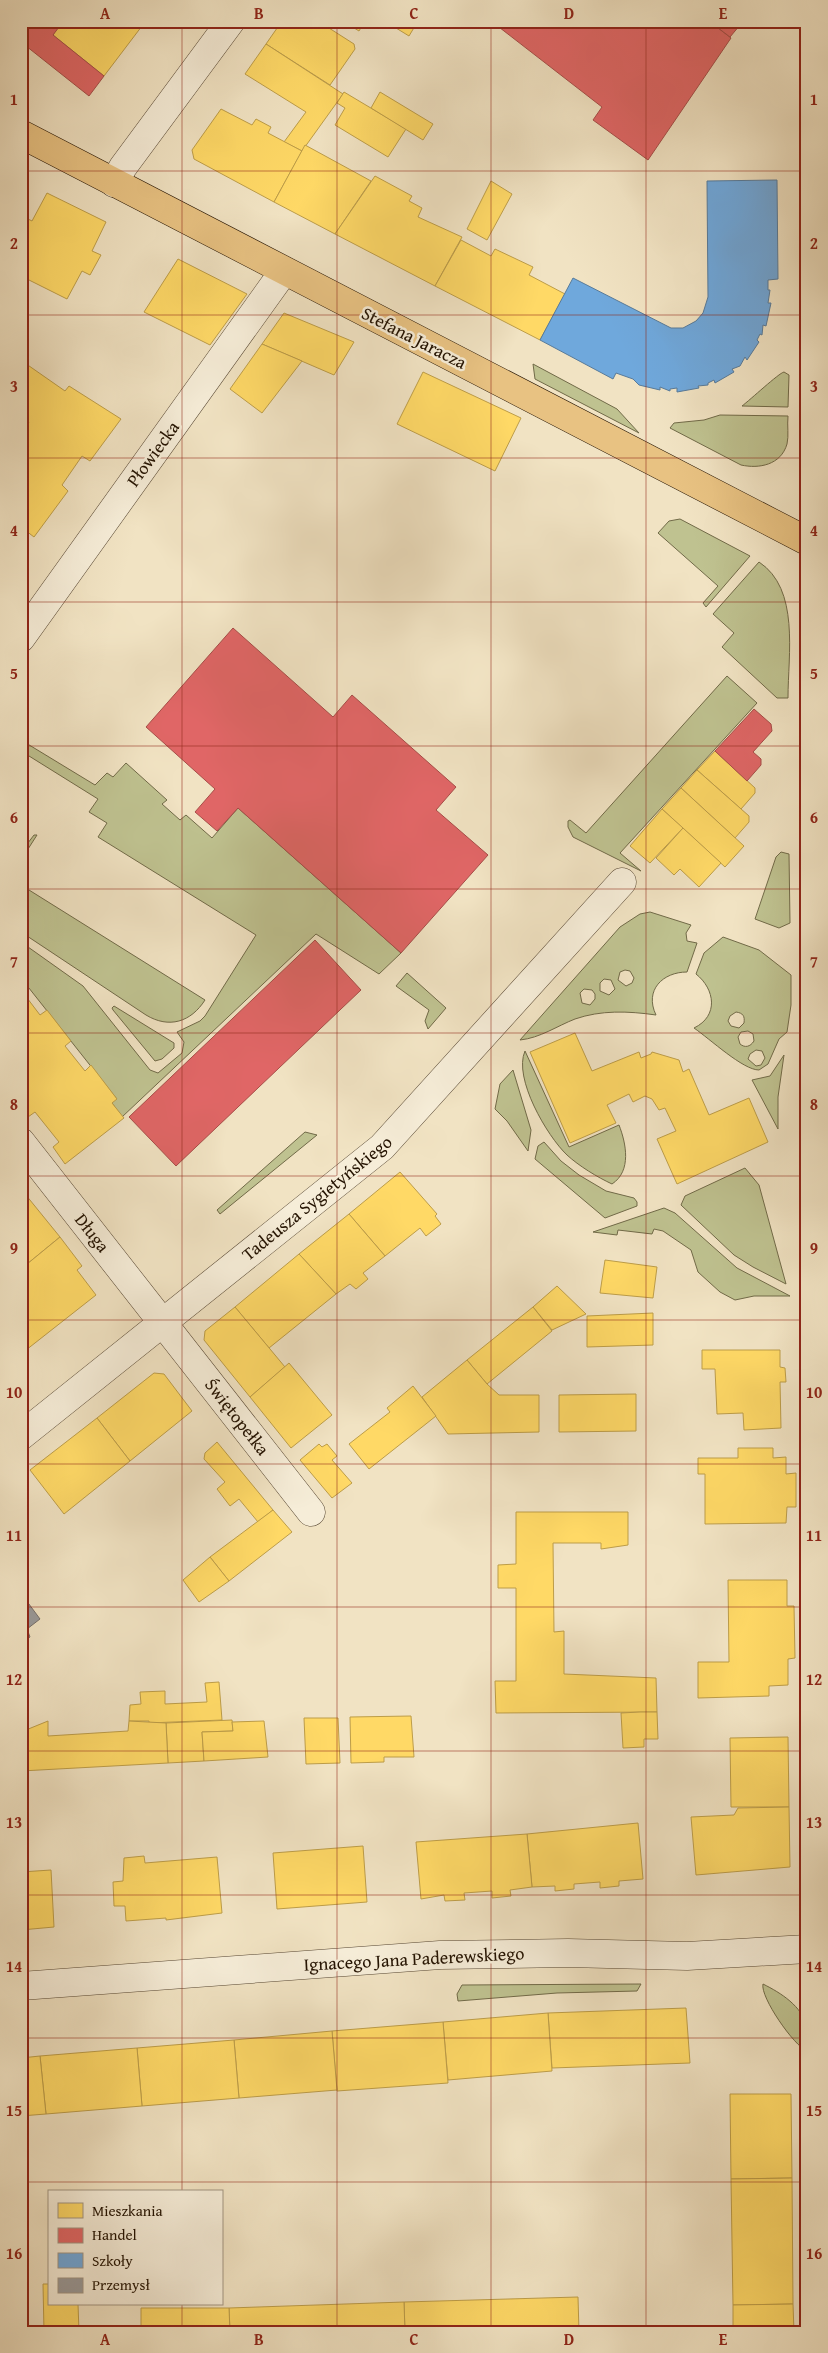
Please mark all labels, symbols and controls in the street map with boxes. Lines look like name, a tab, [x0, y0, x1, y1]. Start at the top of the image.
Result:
text: A	[100, 1, 111, 25]
text: B	[254, 1, 264, 25]
text: C	[409, 1, 419, 25]
text: D	[564, 1, 574, 25]
text: E	[719, 1, 728, 25]
text: 1	[10, 87, 18, 111]
text: 1	[810, 87, 818, 111]
text: 2	[10, 231, 18, 255]
text: 2	[810, 231, 818, 255]
street label: Stefana Jaracza	[357, 299, 472, 376]
text: 3	[10, 374, 18, 398]
text: 3	[810, 374, 818, 398]
street label: Płowiecka	[119, 415, 186, 492]
text: 4	[10, 518, 18, 542]
text: 4	[810, 518, 818, 542]
text: 5	[10, 661, 18, 685]
text: 5	[810, 661, 818, 685]
text: 6	[10, 805, 18, 829]
text: 6	[810, 805, 818, 829]
text: 7	[10, 949, 18, 973]
text: 7	[810, 949, 818, 973]
text: 8	[10, 1092, 18, 1116]
text: 8	[810, 1092, 818, 1116]
street label: Tadeusza Sygietyńskiego	[236, 1128, 398, 1267]
street label: Długa	[68, 1207, 117, 1258]
text: 9	[10, 1236, 18, 1260]
text: 9	[810, 1236, 818, 1260]
street label: Świętopełka	[199, 1372, 277, 1462]
text: 10	[6, 1380, 22, 1404]
text: 10	[806, 1380, 822, 1404]
text: 11	[6, 1523, 22, 1547]
text: 11	[806, 1523, 822, 1547]
text: 12	[6, 1667, 22, 1691]
text: 12	[806, 1667, 822, 1691]
text: 13	[6, 1810, 22, 1834]
text: 13	[806, 1810, 822, 1834]
street label: Ignacego Jana Paderewskiego	[303, 1939, 525, 1978]
text: 14	[6, 1954, 22, 1978]
text: 14	[806, 1954, 822, 1978]
text: 15	[6, 2098, 22, 2122]
text: 15	[806, 2098, 822, 2122]
legend	[48, 2190, 222, 2306]
text: Mieszkania	[92, 2200, 163, 2221]
text: Handel	[92, 2224, 137, 2245]
text: 16	[6, 2241, 22, 2265]
text: 16	[806, 2241, 822, 2265]
text: Szkoły	[92, 2250, 133, 2271]
text: Przemysł	[92, 2274, 151, 2295]
text: A	[100, 2327, 111, 2351]
text: B	[254, 2327, 264, 2351]
text: C	[409, 2327, 419, 2351]
text: D	[564, 2327, 574, 2351]
text: E	[719, 2327, 728, 2351]

